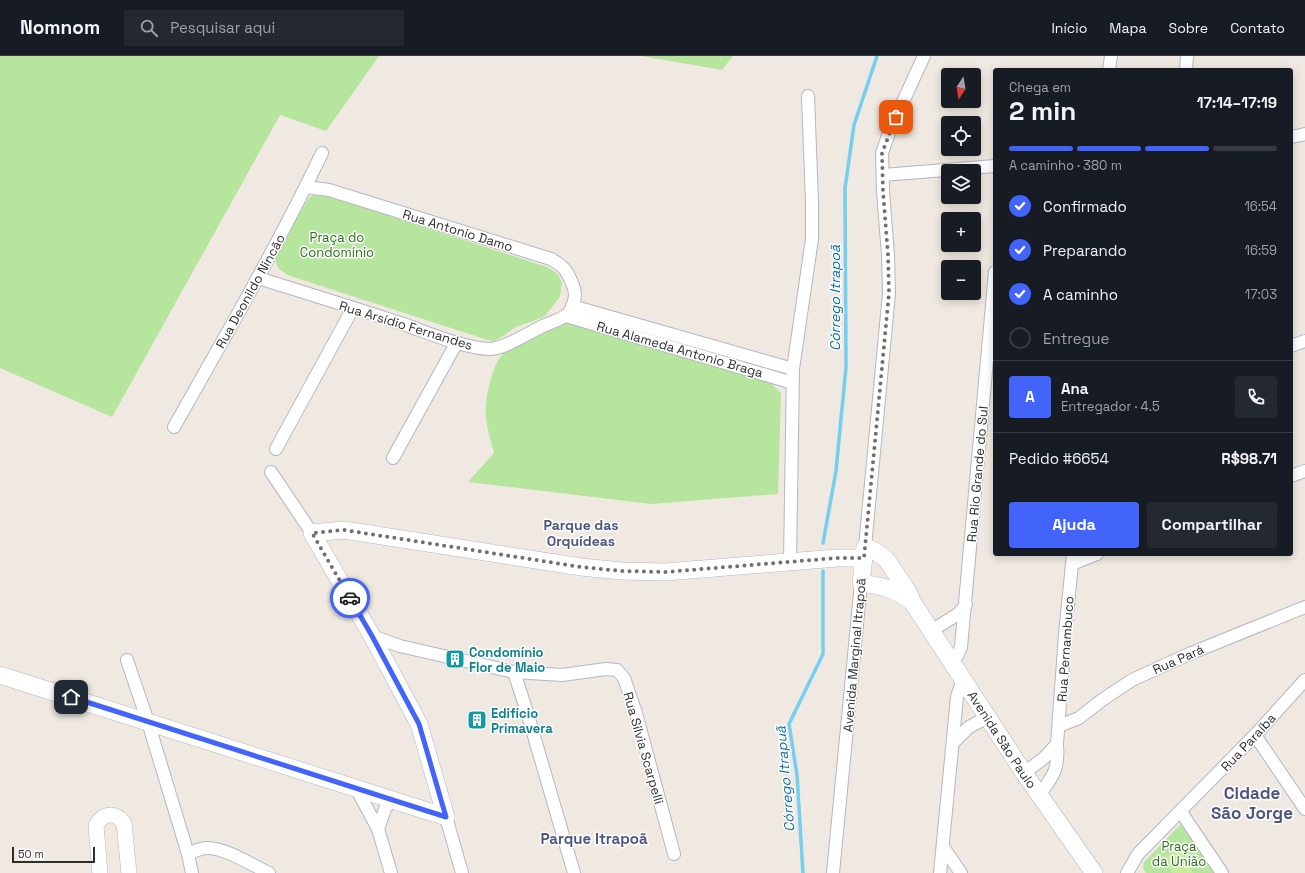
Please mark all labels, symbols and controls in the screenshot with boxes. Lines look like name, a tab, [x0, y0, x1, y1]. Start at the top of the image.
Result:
search box	[124, 10, 404, 46]
text: Nomnom	[20, 15, 100, 40]
icon: search	[138, 17, 160, 39]
text: Pesquisar aqui	[170, 18, 275, 37]
text: Início	[1051, 19, 1087, 37]
text: Mapa	[1109, 19, 1147, 37]
text: Sobre	[1169, 19, 1208, 37]
text: Contato	[1230, 19, 1285, 37]
north arrow	[941, 68, 981, 108]
map controls	[941, 68, 981, 300]
text: Chega em	[1009, 79, 1071, 96]
text: 17:14–17:19	[1197, 93, 1277, 112]
text: 2 min	[1009, 94, 1076, 128]
pin	[879, 100, 913, 134]
icon: bag	[885, 106, 907, 128]
button: locate	[941, 116, 981, 156]
text: A caminho · 380 m	[1009, 157, 1122, 174]
button: layers	[941, 164, 981, 204]
icon: check	[1009, 195, 1031, 217]
text: Confirmado	[1043, 197, 1127, 216]
text: 16:54	[1244, 198, 1277, 215]
street label: Rua Antonio Damo	[401, 206, 515, 255]
button: +	[941, 212, 981, 252]
park label: Praça do Condomínio	[300, 229, 374, 261]
street label: Rua Deonildo Nincão	[212, 231, 289, 351]
icon: check	[1009, 239, 1031, 261]
text: Preparando	[1043, 241, 1127, 260]
text: 16:59	[1245, 242, 1277, 259]
water label: Córrego Itrapoã	[826, 244, 844, 351]
button: −	[941, 260, 981, 300]
icon: check	[1009, 283, 1031, 305]
text: A caminho	[1043, 285, 1118, 304]
text: 17:03	[1245, 286, 1277, 303]
street label: Rua Arsídio Fernandes	[337, 297, 475, 354]
street label: Rua Alameda Antonio Braga	[595, 318, 765, 382]
text: Entregue	[1043, 329, 1109, 348]
button: phone	[1235, 376, 1277, 418]
text: Ana	[1061, 379, 1088, 398]
text: A	[1025, 387, 1035, 406]
text: Entregador · 4.5	[1061, 398, 1160, 415]
street label: Rua Rio Grande do Sul	[963, 405, 992, 543]
text: Pedido #6654	[1009, 449, 1109, 468]
text: R$98.71	[1221, 449, 1277, 468]
button: Ajuda	[1009, 502, 1139, 548]
button: Compartilhar	[1147, 502, 1277, 548]
district label: Parque das Orquídeas	[543, 516, 619, 550]
street label: Avenida Marginal Itrapoã	[839, 577, 870, 733]
courier	[330, 578, 370, 618]
icon: car	[339, 587, 361, 609]
street label: Rua Pernambuco	[1053, 596, 1078, 702]
street label: Rua Pará	[1150, 640, 1207, 678]
place label: Condomínio Flor de Maio	[469, 644, 545, 676]
building icon: Condomínio Flor de Maio	[444, 648, 466, 670]
pin	[54, 680, 88, 714]
icon: home	[60, 686, 82, 708]
street label: Avenida São Paulo	[964, 688, 1040, 792]
street label: Rua Sílvia Scarpelli	[619, 690, 668, 806]
place label: Edifício Primavera	[491, 705, 553, 737]
building icon: Edifício Primavera	[466, 709, 488, 731]
street label: Rua Paraíba	[1217, 709, 1280, 775]
water label: Córrego Itrapuã	[771, 724, 799, 833]
district label: Cidade São Jorge	[1211, 782, 1293, 824]
district label: Parque Itrapoã	[540, 829, 648, 848]
park label: Praça da União	[1152, 838, 1206, 870]
scale bar	[12, 845, 95, 864]
text: 50 m	[18, 847, 44, 861]

